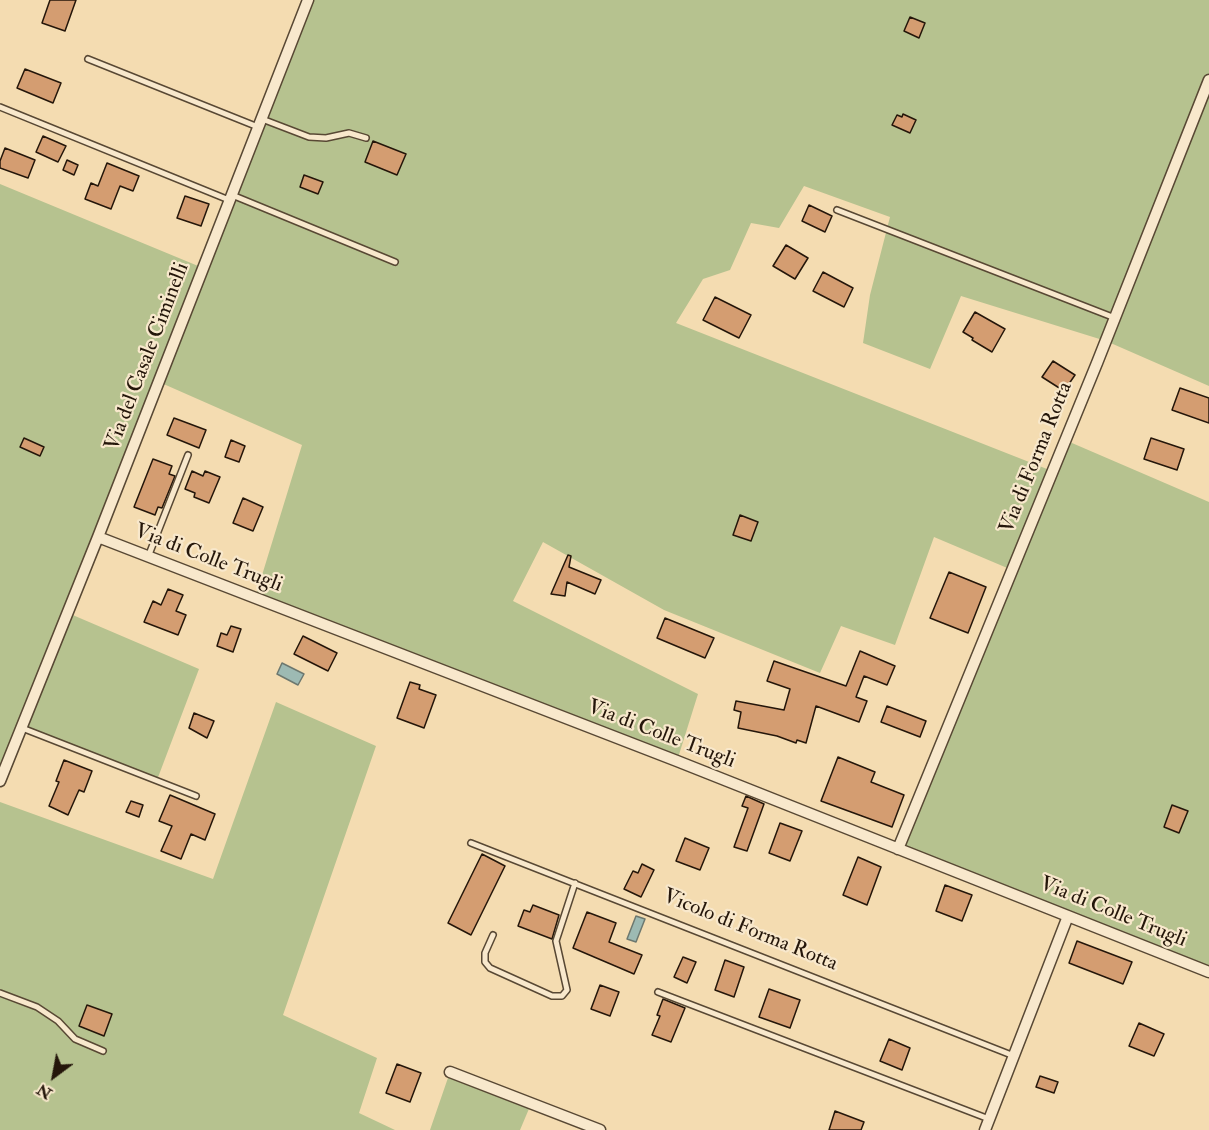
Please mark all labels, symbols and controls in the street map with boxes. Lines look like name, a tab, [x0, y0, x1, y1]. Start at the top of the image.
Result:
street label: Via del Casale Ciminelli	[101, 259, 195, 455]
street label: Via di Forma Rotta	[995, 379, 1079, 537]
street label: Via di Colle Trugli	[131, 519, 285, 599]
street label: Via di Colle Trugli	[584, 695, 738, 775]
street label: Via di Colle Trugli	[1036, 872, 1190, 954]
street label: Vicolo di Forma Rotta	[659, 884, 841, 978]
north arrow	[24, 1046, 84, 1106]
text: N	[33, 1079, 56, 1104]

